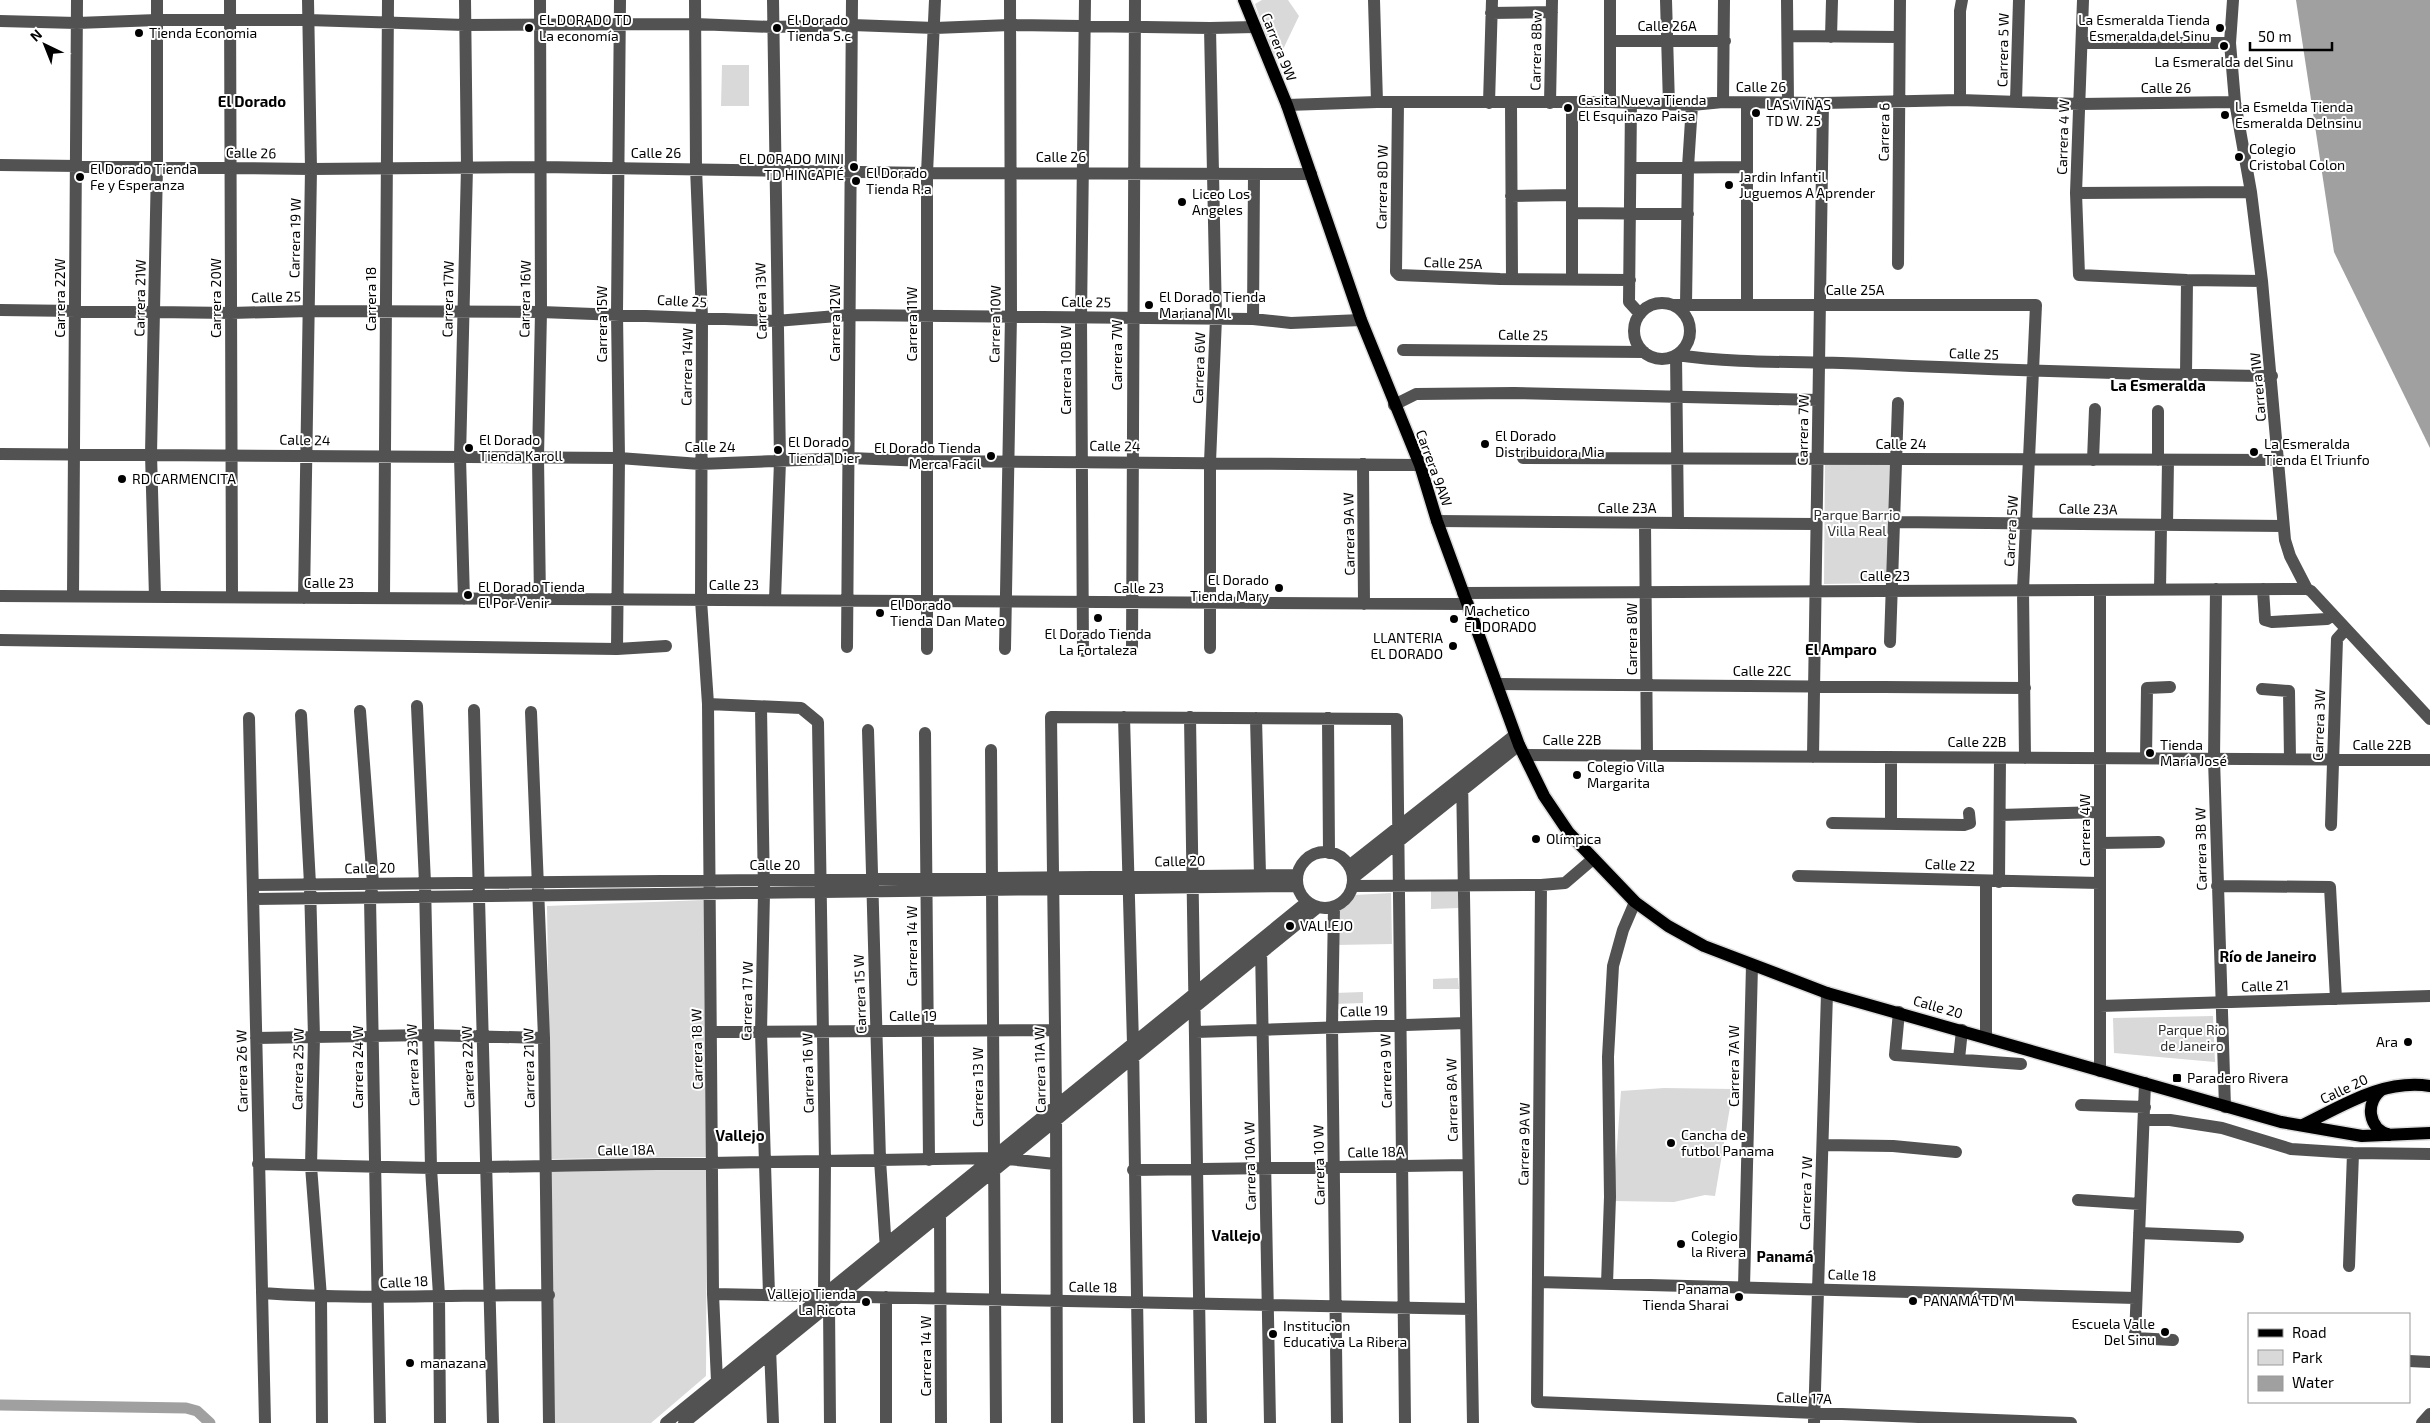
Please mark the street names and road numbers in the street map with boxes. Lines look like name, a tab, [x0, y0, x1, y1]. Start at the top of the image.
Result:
street label: Carrera 9W	[1258, 10, 1301, 83]
street label: Carrera 8Bw	[1526, 11, 1545, 91]
street label: Carrera 5 W	[1993, 13, 2012, 87]
street label: Calle 26A	[1637, 17, 1697, 34]
street label: Calle 26	[1736, 78, 1786, 95]
street label: Calle 26	[2141, 79, 2191, 96]
street label: Carrera 4 W	[2053, 99, 2072, 175]
street label: Carrera 6	[1874, 103, 1893, 161]
street label: Calle 26	[226, 144, 276, 161]
street label: Calle 26	[631, 144, 681, 161]
street label: Carrera 8D W	[1372, 145, 1391, 229]
street label: Calle 26	[1036, 148, 1086, 165]
street label: Carrera 19 W	[285, 198, 304, 278]
street label: Calle 25A	[1423, 253, 1483, 272]
street label: Carrera 22W	[51, 258, 68, 338]
street label: Carrera 20W	[207, 258, 224, 338]
street label: Carrera 21W	[130, 259, 149, 337]
street label: Carrera 16W	[515, 260, 534, 338]
street label: Carrera 17W	[438, 261, 457, 337]
street label: Carrera 13W	[751, 262, 770, 340]
street label: Carrera 18	[362, 267, 379, 331]
street label: Calle 25A	[1826, 281, 1885, 298]
street label: Carrera 12W	[826, 284, 843, 362]
street label: Carrera 10W	[985, 285, 1004, 363]
street label: Carrera 15W	[593, 286, 610, 363]
street label: Carrera 11W	[903, 286, 920, 362]
street label: Calle 25	[251, 287, 301, 306]
street label: Calle 25	[657, 291, 707, 310]
street label: Calle 25	[1061, 293, 1111, 310]
street label: Carrera 7W	[1108, 319, 1125, 391]
street label: Carrera 10B W	[1057, 325, 1074, 415]
street label: Calle 25	[1498, 326, 1548, 343]
street label: Carrera 14W	[677, 328, 696, 406]
street label: Carrera 6W	[1189, 332, 1208, 404]
street label: Calle 25	[1949, 344, 1999, 363]
street label: Carrera 1W	[2246, 352, 2269, 422]
street label: Carrera 7W	[1793, 394, 1812, 466]
street label: Carrera 9AW	[1413, 427, 1456, 508]
street label: Calle 24	[279, 431, 331, 448]
street label: Calle 24	[1875, 435, 1927, 452]
street label: Calle 24	[1089, 437, 1141, 454]
street label: Calle 24	[684, 438, 736, 455]
street label: Carrera 9A W	[1339, 492, 1358, 576]
street label: Carrera 5W	[2000, 495, 2021, 567]
street label: Calle 23A	[1598, 499, 1657, 516]
street label: Calle 23A	[2058, 499, 2118, 518]
street label: Calle 23	[1860, 567, 1910, 584]
street label: Calle 23	[304, 574, 354, 591]
street label: Calle 23	[709, 576, 759, 593]
street label: Calle 23	[1114, 579, 1164, 596]
street label: Carrera 8W	[1623, 603, 1640, 675]
street label: Calle 22C	[1733, 662, 1791, 679]
street label: Carrera 3W	[2309, 689, 2328, 761]
street label: Calle 22B	[1542, 731, 1602, 748]
street label: Calle 22B	[1947, 733, 2007, 750]
street label: Calle 22B	[2352, 736, 2412, 753]
street label: Carrera 4W	[2076, 794, 2093, 866]
street label: Carrera 3B W	[2191, 807, 2210, 891]
street label: Calle 20	[1154, 852, 1206, 869]
street label: Calle 22	[1924, 855, 1976, 874]
street label: Calle 20	[750, 856, 800, 873]
street label: Calle 20	[344, 859, 396, 876]
street label: Carrera 14 W	[903, 905, 920, 987]
street label: Carrera 15 W	[850, 954, 869, 1034]
street label: Carrera 17 W	[737, 961, 756, 1041]
street label: Calle 21	[2241, 976, 2289, 995]
street label: Calle 20	[1911, 991, 1965, 1022]
street label: Calle 19	[1340, 1001, 1388, 1020]
street label: Calle 19	[889, 1007, 937, 1024]
street label: Carrera 18 W	[687, 1008, 706, 1090]
street label: Carrera 23 W	[403, 1023, 422, 1107]
street label: Carrera 24 W	[349, 1025, 366, 1109]
street label: Carrera 22 W	[458, 1025, 477, 1109]
street label: Carrera 7A W	[1725, 1025, 1742, 1107]
street label: Carrera 11A W	[1030, 1027, 1049, 1113]
street label: Carrera 25 W	[288, 1028, 307, 1110]
street label: Carrera 21 W	[519, 1028, 538, 1108]
street label: Carrera 26 W	[232, 1029, 251, 1113]
street label: Carrera 16 W	[798, 1033, 817, 1113]
street label: Carrera 9 W	[1376, 1033, 1395, 1109]
street label: Carrera 13 W	[969, 1047, 986, 1127]
street label: Carrera 8A W	[1442, 1058, 1461, 1142]
street label: Calle 20	[2317, 1070, 2370, 1107]
street label: Carrera 9A W	[1514, 1102, 1533, 1186]
street label: Carrera 10A W	[1240, 1121, 1259, 1211]
street label: Carrera 10 W	[1309, 1124, 1328, 1206]
street label: Calle 18A	[597, 1140, 655, 1158]
street label: Calle 18A	[1347, 1142, 1405, 1160]
street label: Carrera 7 W	[1796, 1156, 1815, 1230]
street label: Calle 18	[1827, 1265, 1877, 1284]
street label: Calle 18	[379, 1272, 429, 1291]
street label: Calle 18	[1069, 1278, 1118, 1295]
street label: Carrera 14 W	[917, 1315, 934, 1397]
street label: Calle 17A	[1776, 1388, 1832, 1407]

